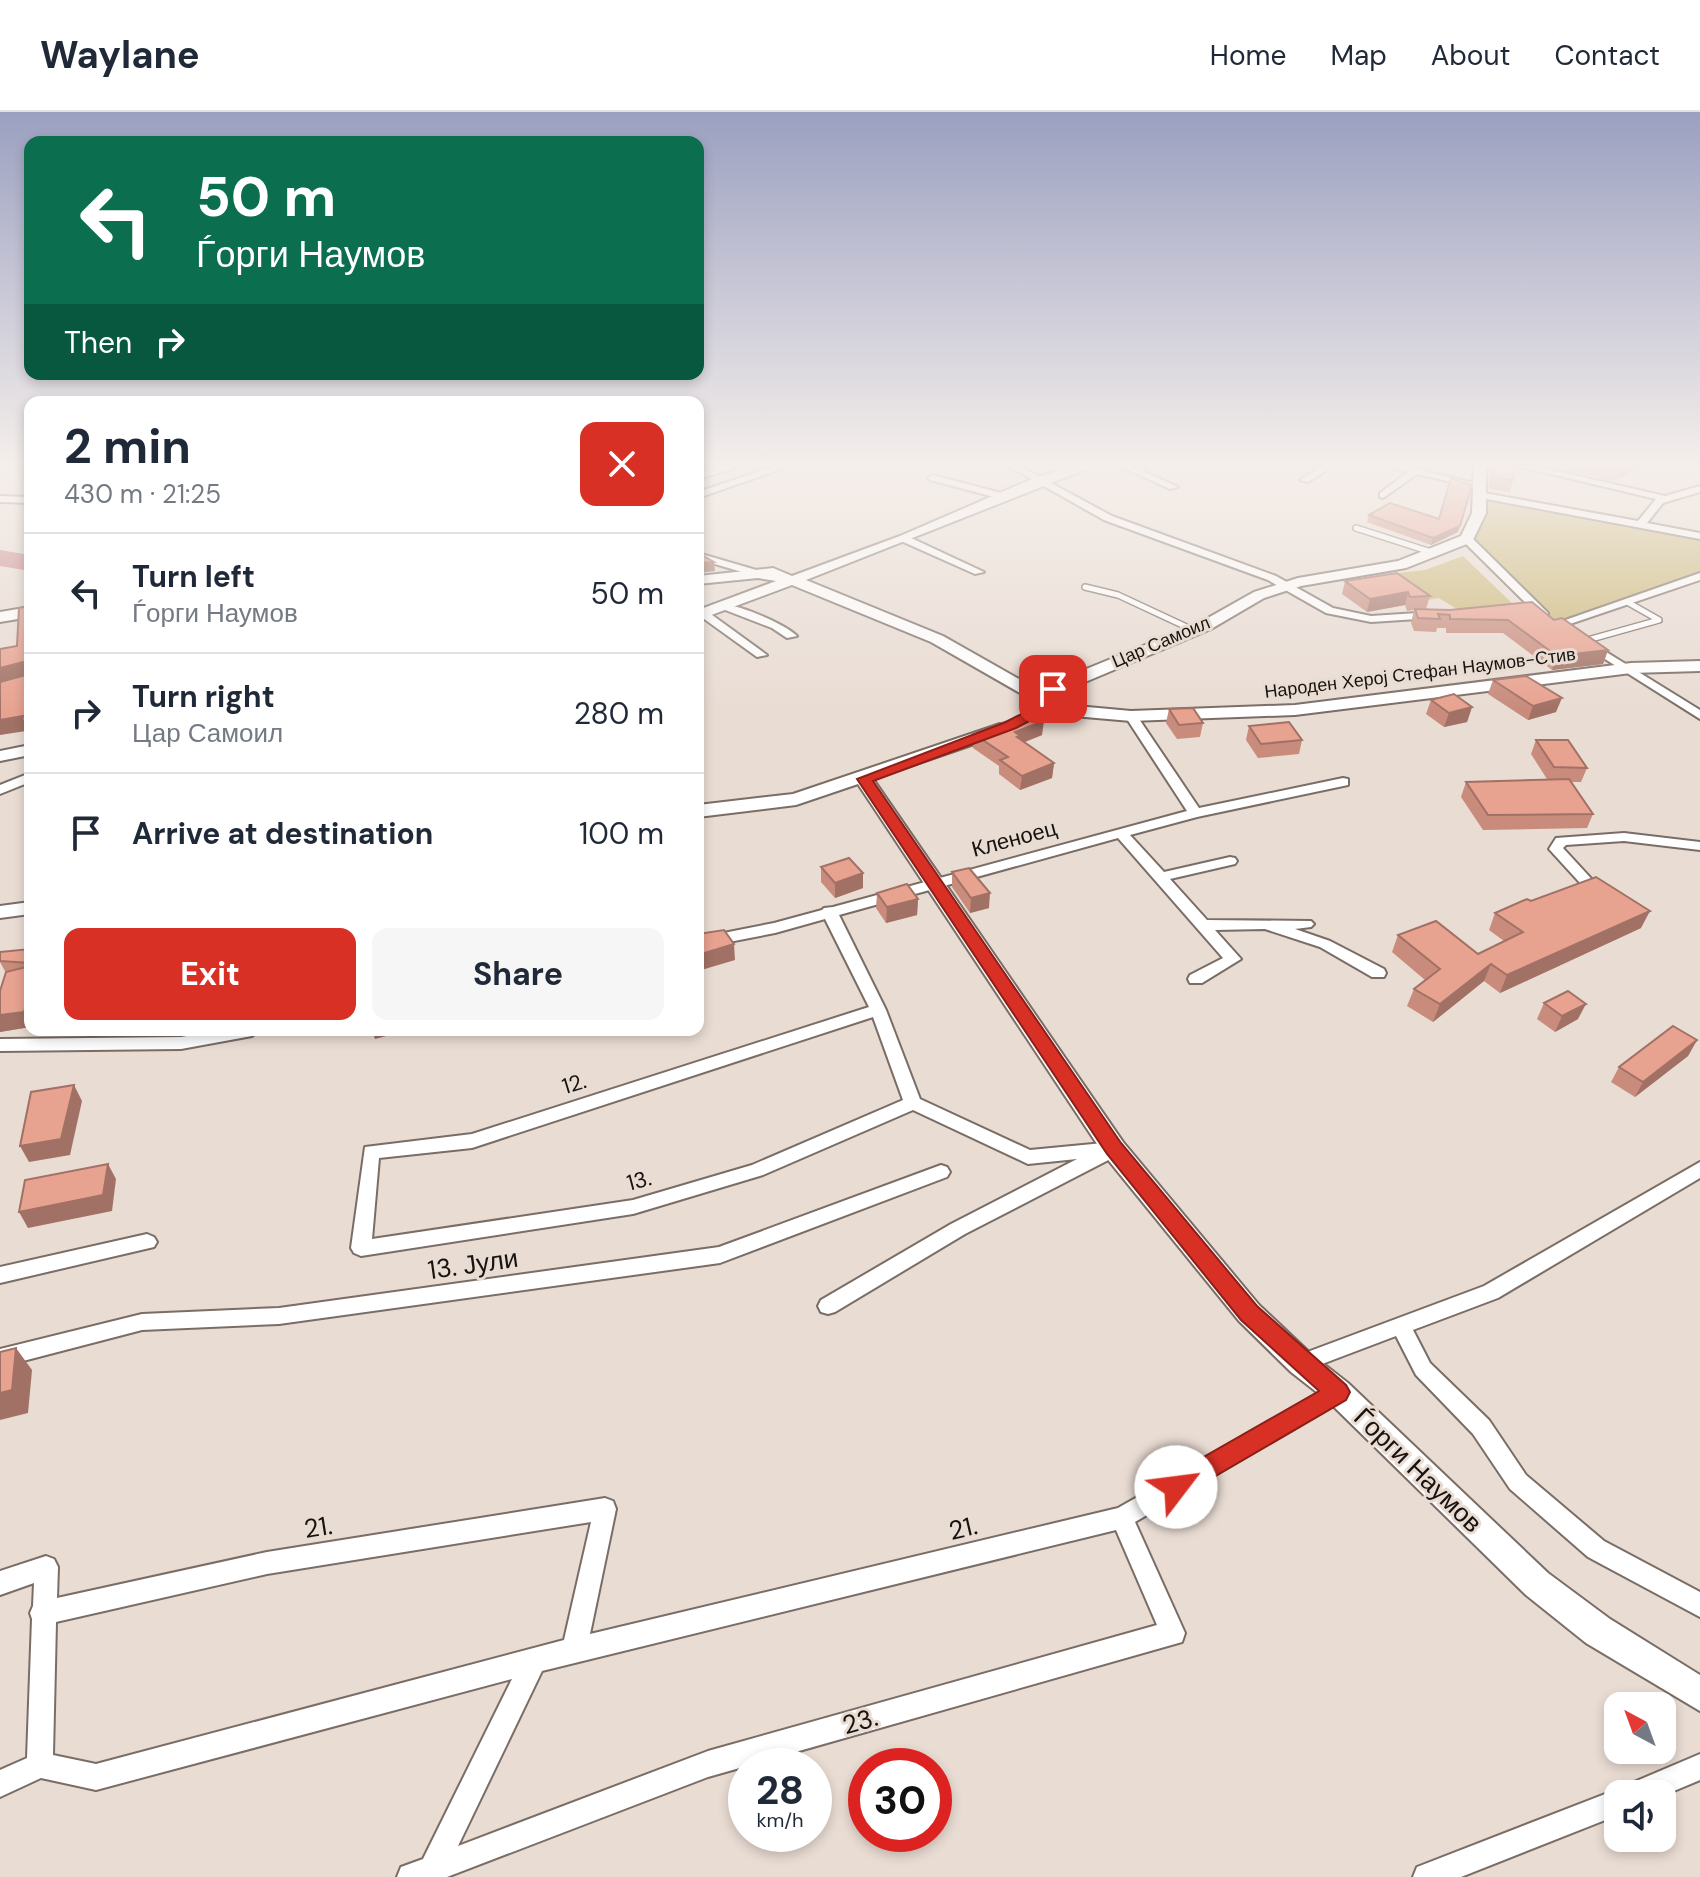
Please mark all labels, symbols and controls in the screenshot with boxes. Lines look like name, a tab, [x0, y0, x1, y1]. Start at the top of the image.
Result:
text: Waylane	[40, 30, 200, 80]
text: Home	[1210, 37, 1286, 74]
text: Map	[1330, 37, 1387, 74]
text: About	[1431, 37, 1510, 74]
text: Contact	[1554, 37, 1660, 74]
text: 50 m	[196, 160, 336, 233]
icon: left	[64, 168, 168, 272]
text: Ѓорги Наумов	[196, 231, 425, 278]
icon: right	[148, 320, 192, 364]
text: Then	[64, 323, 132, 362]
text: 2 min	[64, 415, 191, 478]
button: close	[580, 422, 664, 506]
text: 430 m · 21:25	[64, 477, 221, 511]
text: Turn left	[132, 557, 255, 596]
icon: left	[64, 571, 108, 615]
text: 50 m	[590, 574, 664, 613]
text: Ѓорги Наумов	[132, 596, 298, 630]
street label: Цар Самоил	[1108, 611, 1214, 673]
street label: Народен Херој Стефан Наумов-Стив	[1263, 642, 1577, 704]
pin	[1019, 655, 1087, 723]
icon: arrive	[1031, 667, 1075, 711]
text: Turn right	[132, 677, 275, 716]
icon: right	[64, 691, 108, 735]
text: 280 m	[574, 694, 664, 733]
text: Цар Самоил	[132, 716, 283, 750]
icon: arrive	[64, 811, 108, 855]
street label: Кленоец	[968, 813, 1060, 864]
text: Arrive at destination	[132, 814, 433, 853]
text: 100 m	[579, 814, 664, 853]
button: Exit	[64, 928, 356, 1020]
button: Share	[372, 928, 664, 1020]
street label: 12.	[558, 1066, 590, 1101]
street label: 13.	[624, 1163, 655, 1198]
street label: 13. Јули	[426, 1241, 520, 1287]
street label: Ѓорги Наумов	[1347, 1400, 1489, 1540]
position arrow	[1134, 1445, 1218, 1529]
street label: 21.	[301, 1508, 335, 1546]
street label: 21.	[945, 1508, 981, 1548]
north arrow	[1604, 1692, 1676, 1764]
map controls	[1604, 1692, 1676, 1852]
street label: 23.	[838, 1700, 882, 1742]
speed limit sign: 30	[848, 1748, 952, 1852]
text: 28	[756, 1764, 804, 1816]
button: sound	[1604, 1780, 1676, 1852]
text: km/h	[756, 1807, 804, 1833]

